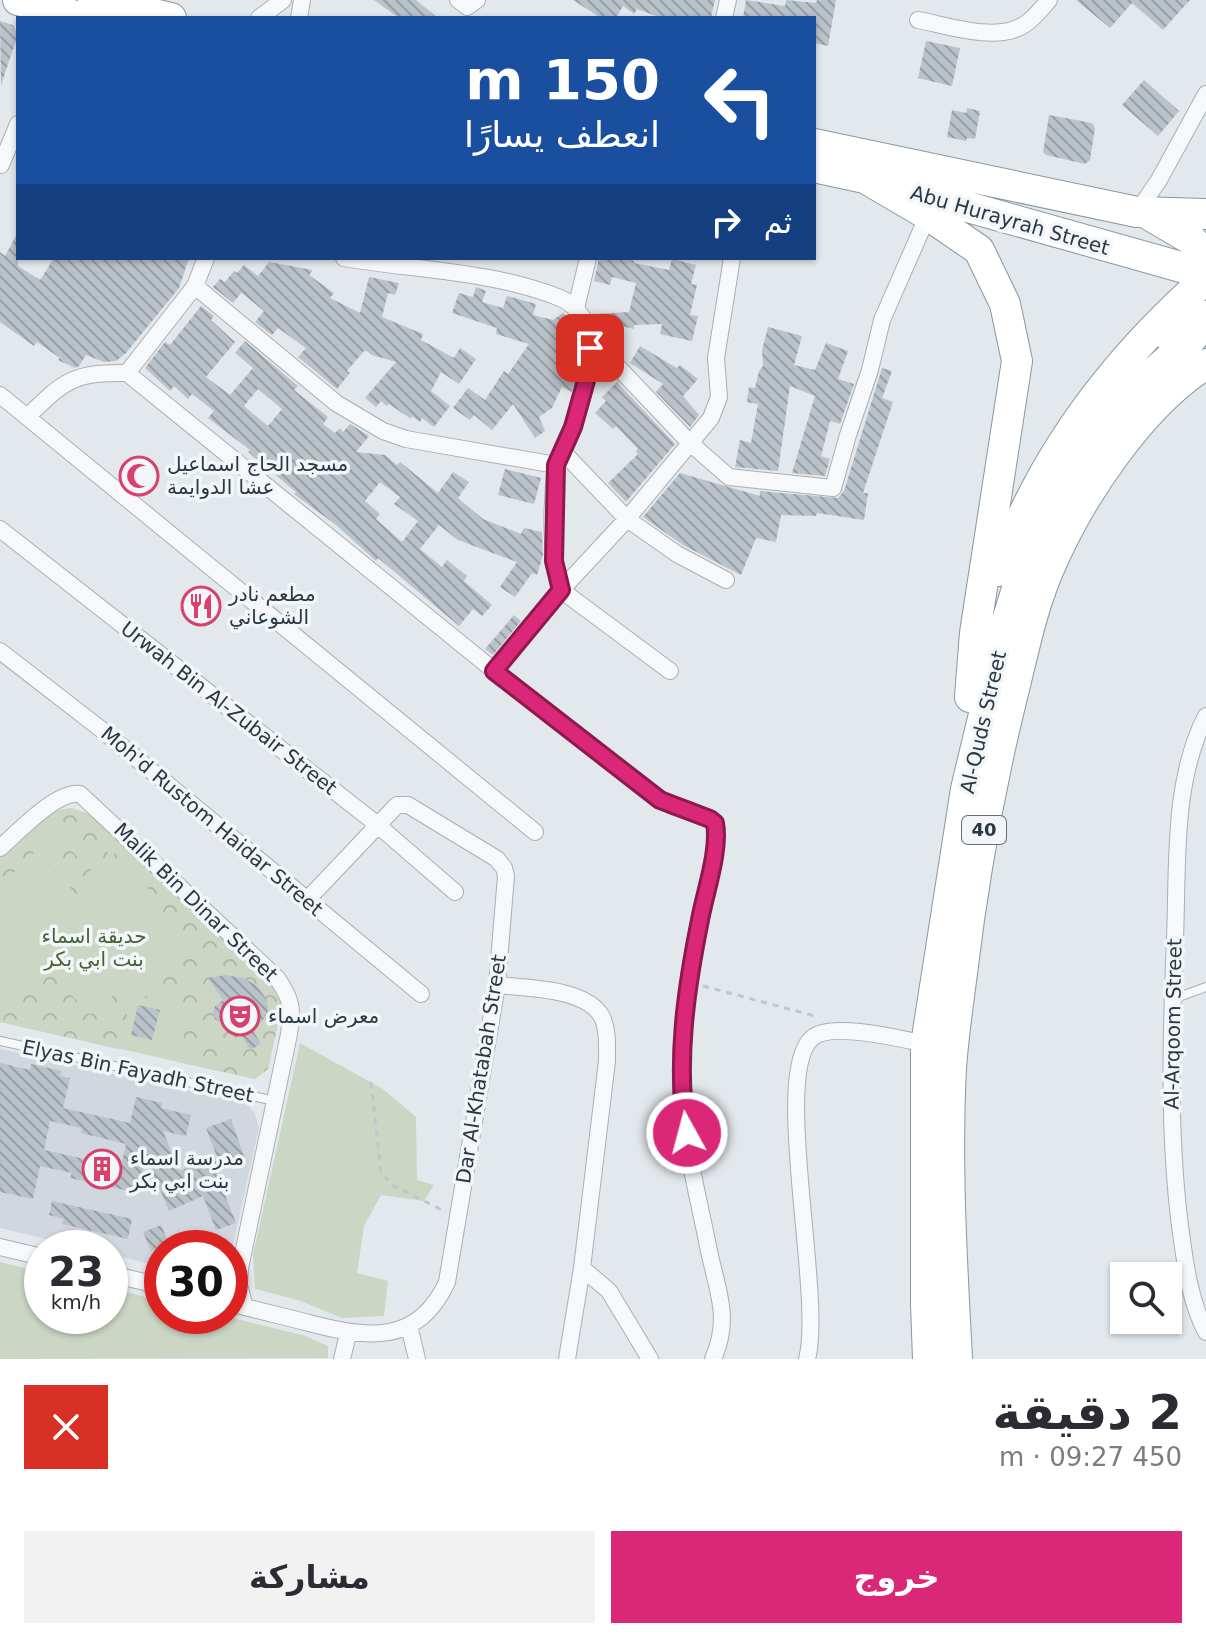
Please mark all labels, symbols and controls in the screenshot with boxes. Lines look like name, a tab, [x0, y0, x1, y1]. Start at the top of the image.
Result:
text: 150 m	[465, 47, 660, 112]
icon: left	[688, 48, 792, 152]
text: انعطف يسارًا	[464, 114, 660, 155]
street label: Abu Hurayrah Street	[908, 180, 1112, 260]
icon: right	[704, 200, 748, 244]
text: ثم	[764, 205, 792, 240]
pin	[556, 314, 624, 382]
icon: arrive	[568, 326, 612, 370]
place label: مسجد الحاج اسماعيل عشا الدوايمة	[167, 452, 348, 499]
mosque icon: مسجد الحاج اسماعيل عشا الدوايمة	[118, 455, 160, 497]
place label: مطعم نادر الشوعاني	[228, 582, 316, 630]
restaurant icon: مطعم نادر الشوعاني	[180, 585, 222, 627]
street label: Urwah Bin Al-Zubair Street	[116, 616, 342, 800]
street label: Al-Quds Street	[955, 648, 1011, 796]
street label: Moh'd Rustom Haidar Street	[96, 721, 328, 921]
road number: 40	[962, 816, 1006, 844]
street label: Malik Bin Dinar Street	[109, 818, 283, 986]
park label: حديقة اسماء بنت ابي بكر	[42, 924, 147, 972]
street label: Al-Arqoom Street	[1160, 938, 1186, 1110]
street label: Dar Al-Khatabah Street	[451, 953, 511, 1185]
theatre icon: معرض اسماء	[219, 995, 261, 1037]
place label: معرض اسماء	[268, 1004, 379, 1028]
street label: Elyas Bin Fayadh Street	[20, 1035, 256, 1107]
position arrow	[645, 1091, 729, 1175]
place label: مدرسة اسماء بنت ابي بكر	[129, 1146, 244, 1194]
building icon: مدرسة اسماء بنت ابي بكر	[81, 1148, 123, 1190]
speed limit sign: 30	[144, 1230, 248, 1334]
text: 23	[48, 1249, 104, 1295]
map controls	[1110, 1262, 1182, 1334]
button: search	[1110, 1262, 1182, 1334]
text: km/h	[51, 1290, 101, 1314]
text: 2 دقيقة	[993, 1384, 1182, 1440]
button: close	[24, 1385, 108, 1469]
text: 450 m · 09:27	[999, 1442, 1182, 1472]
button: مشاركة	[24, 1531, 595, 1623]
button: خروج	[611, 1531, 1182, 1623]

